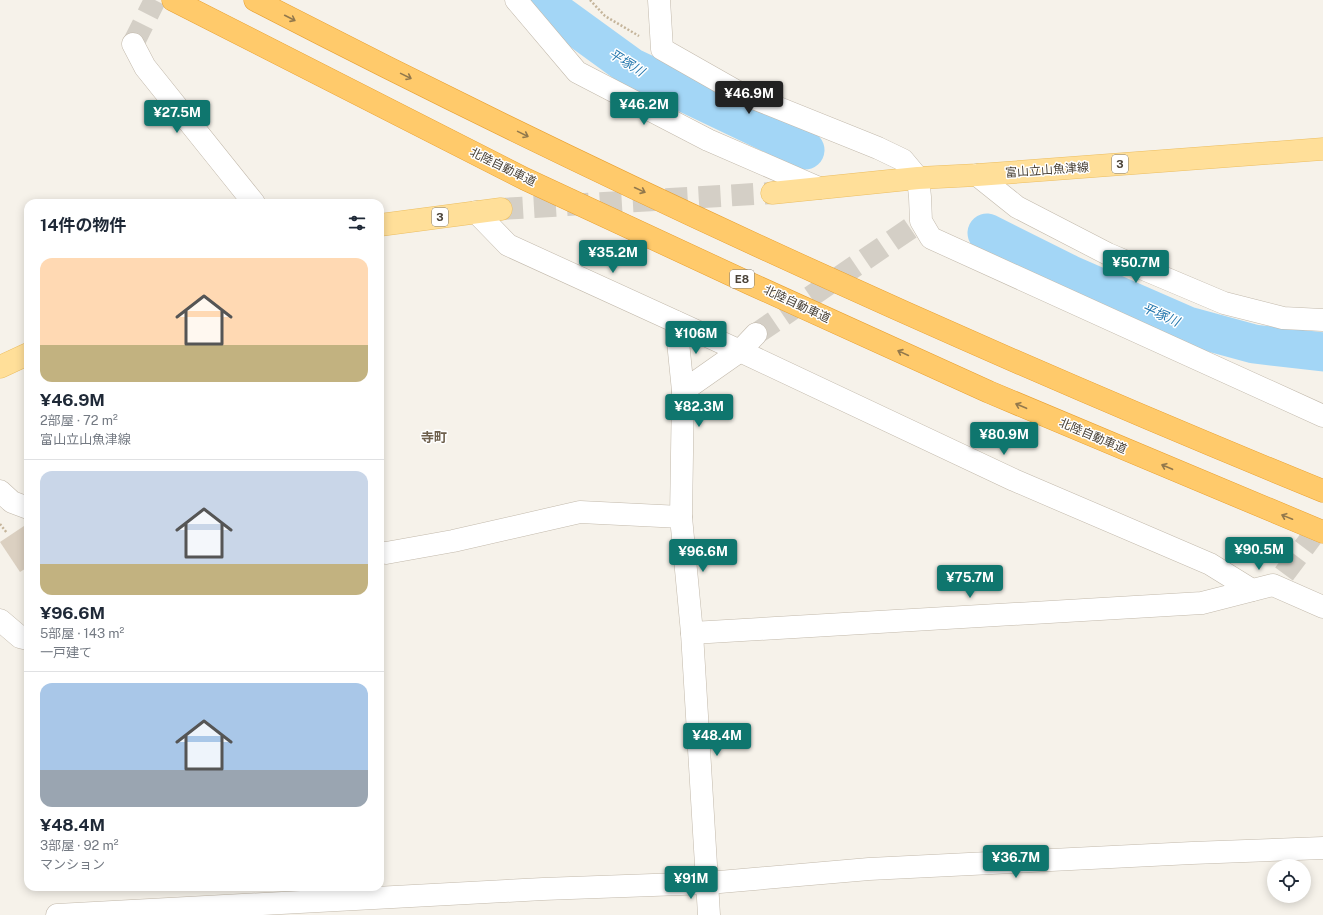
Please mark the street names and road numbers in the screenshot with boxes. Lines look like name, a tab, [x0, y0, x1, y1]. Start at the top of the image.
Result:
street label: 北陸自動車道	[468, 145, 538, 189]
road number: 3	[1112, 155, 1128, 173]
street label: 富山立山魚津線	[1005, 160, 1089, 180]
road number: 3	[432, 208, 448, 226]
road number: E8	[730, 270, 754, 288]
street label: 北陸自動車道	[761, 282, 833, 326]
street label: 北陸自動車道	[1057, 415, 1129, 457]

